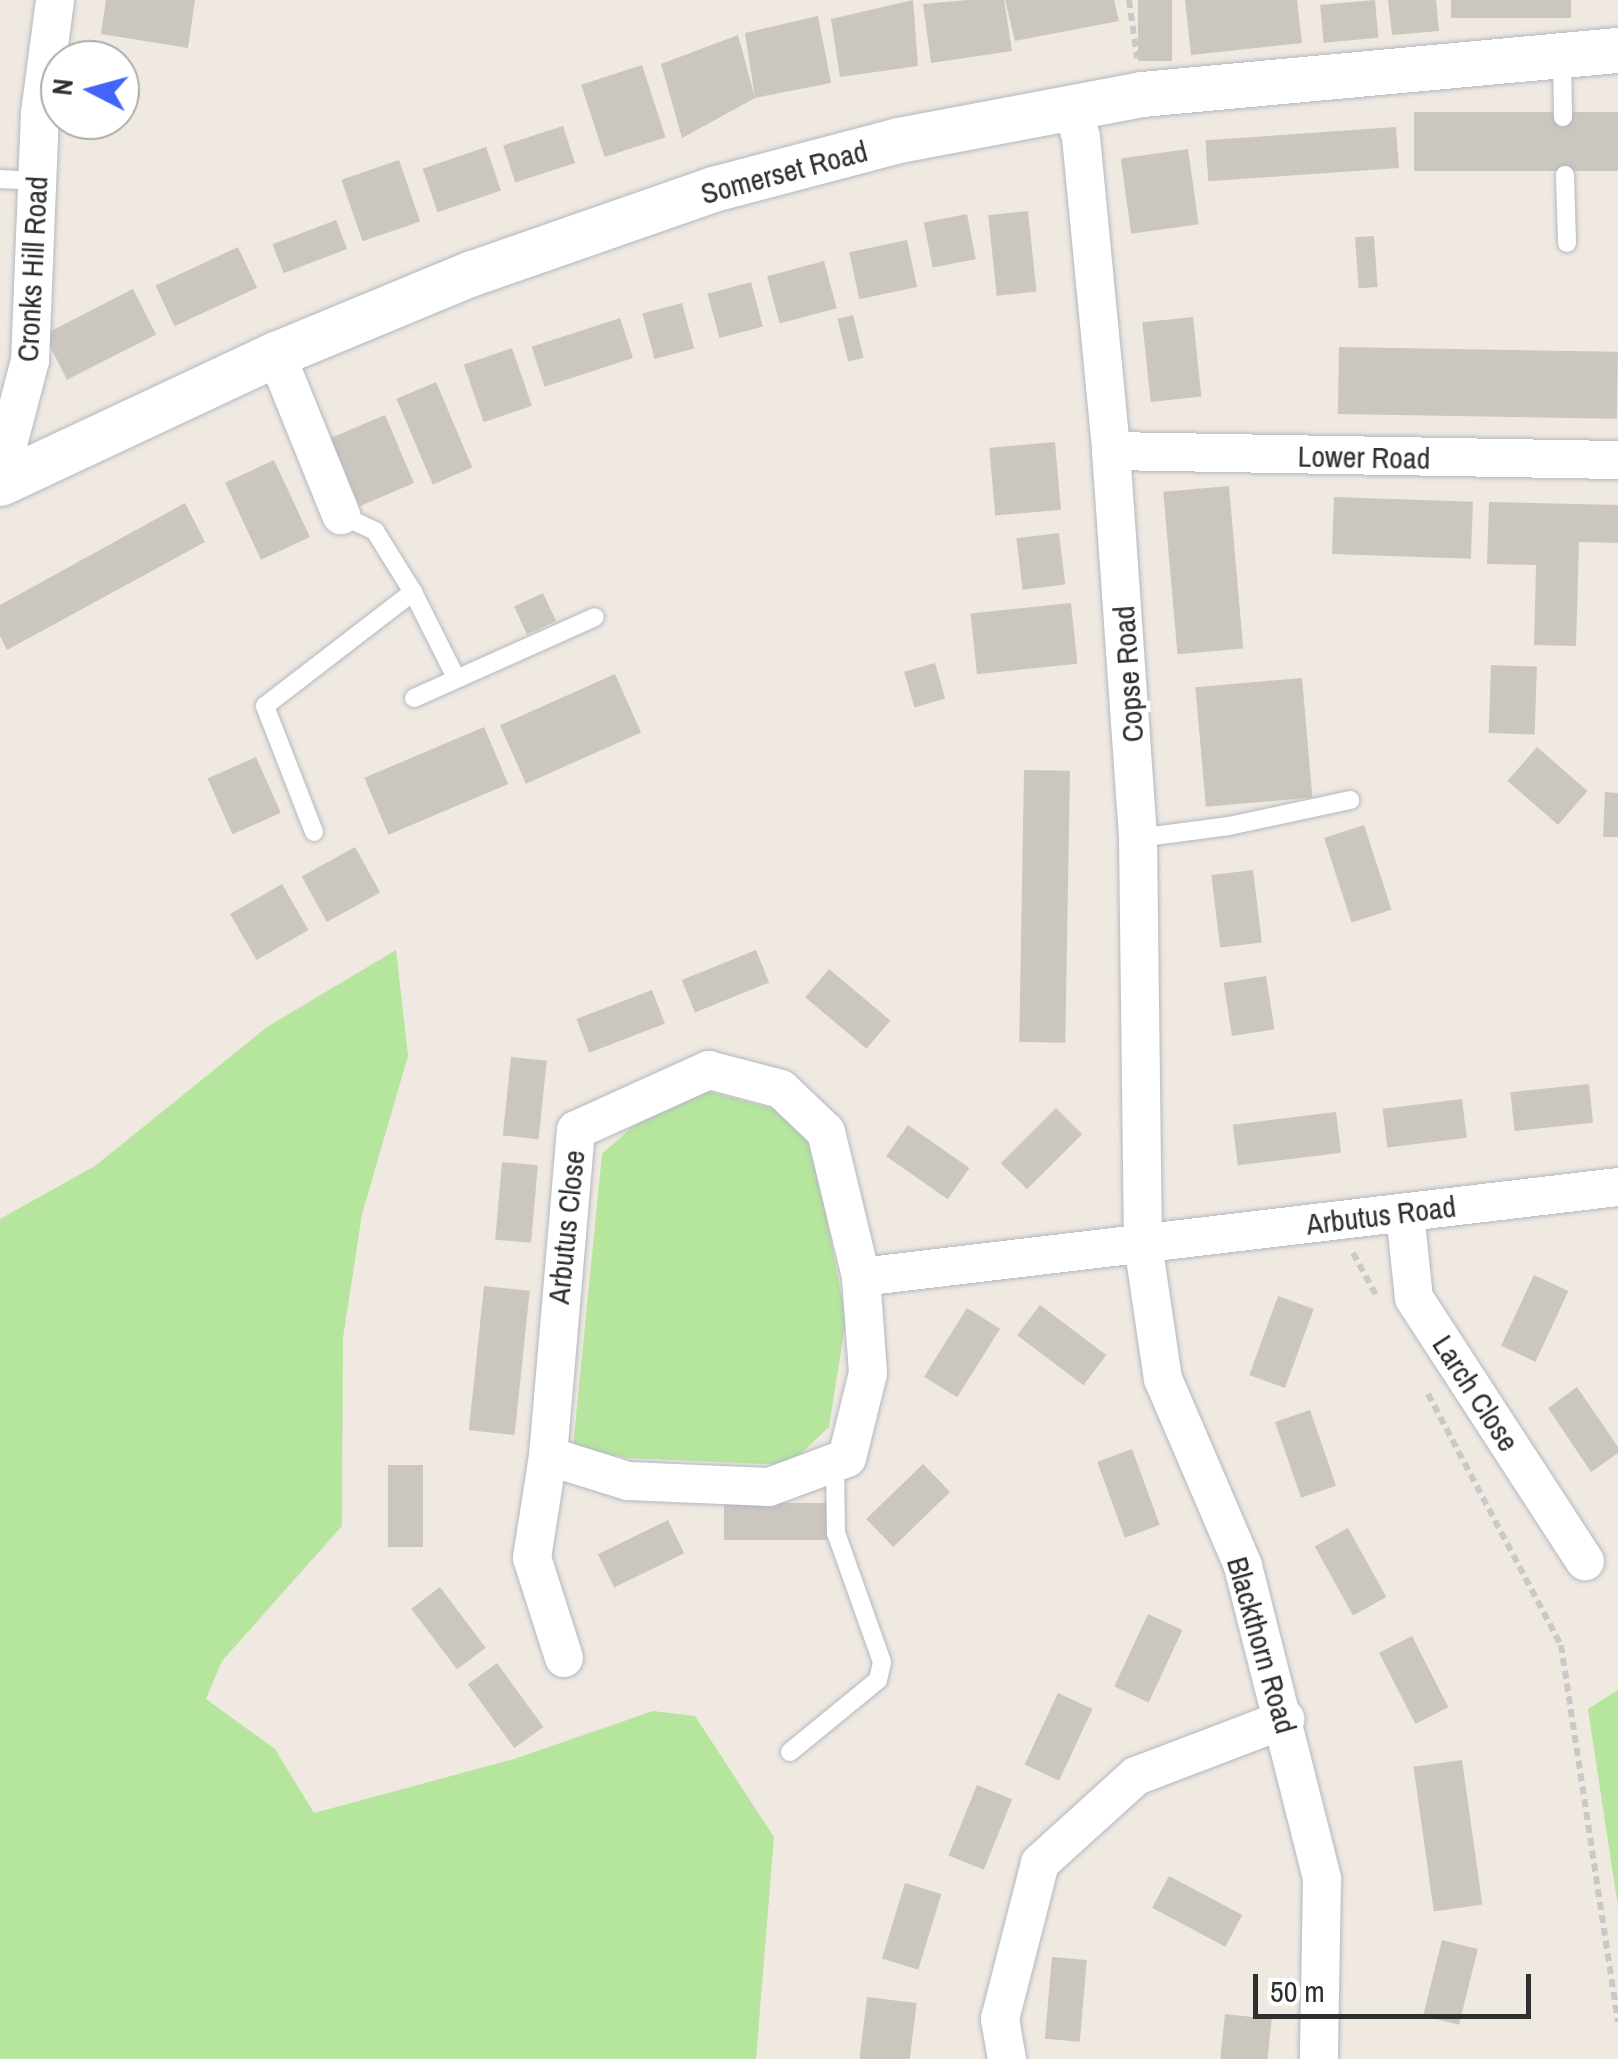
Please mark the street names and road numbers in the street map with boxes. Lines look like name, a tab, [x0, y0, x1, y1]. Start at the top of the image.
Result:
street label: Somerset Road	[697, 132, 871, 212]
street label: Cronks Hill Road	[9, 175, 55, 363]
street label: Lower Road	[1297, 438, 1431, 476]
street label: Copse Road	[1105, 605, 1151, 743]
street label: Arbutus Close	[540, 1148, 592, 1306]
street label: Arbutus Road	[1304, 1188, 1458, 1242]
street label: Larch Close	[1425, 1328, 1527, 1458]
street label: Blackthorn Road	[1220, 1553, 1304, 1737]

